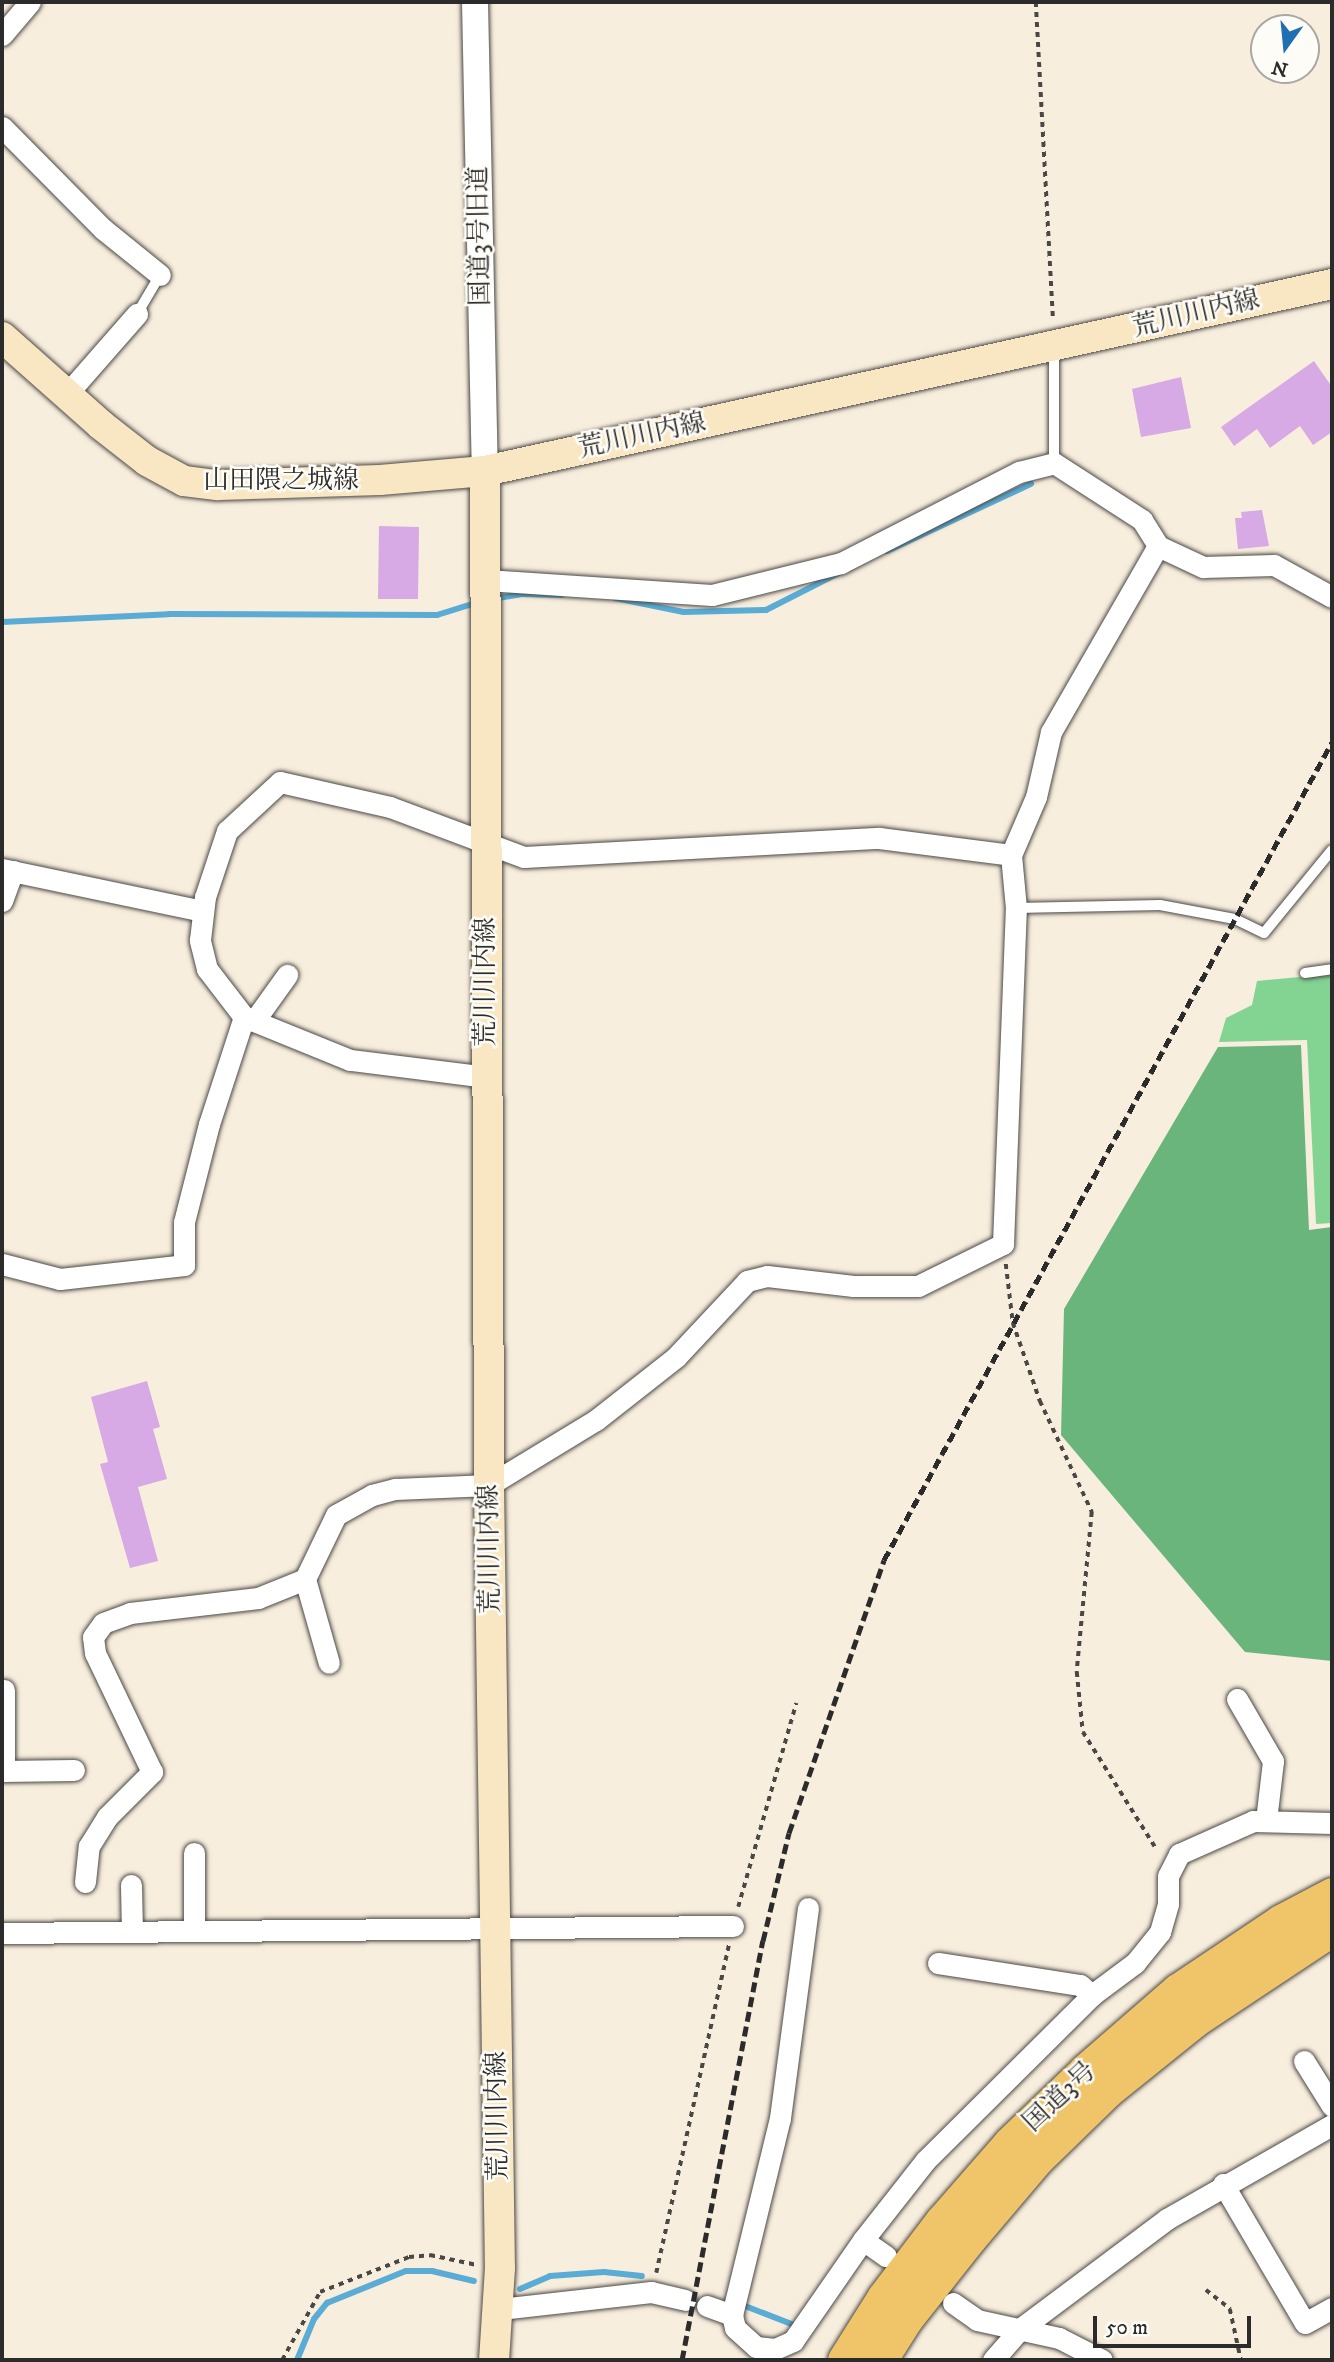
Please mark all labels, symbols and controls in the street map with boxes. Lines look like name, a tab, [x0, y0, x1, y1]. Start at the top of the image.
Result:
north arrow	[1250, 14, 1320, 84]
text: N	[1269, 55, 1290, 81]
street label: 国道3号旧道	[463, 166, 497, 306]
street label: 荒川川内線	[1129, 284, 1263, 344]
street label: 荒川川内線	[575, 407, 709, 465]
street label: 山田隈之城線	[203, 465, 359, 497]
street label: 荒川川内線	[470, 917, 502, 1047]
street label: 荒川川内線	[473, 1484, 507, 1614]
street label: 荒川川内線	[481, 2051, 515, 2181]
street label: 国道3号	[1017, 2056, 1103, 2138]
scale bar	[1096, 2302, 1254, 2346]
text: 50 m	[1106, 2315, 1148, 2341]

